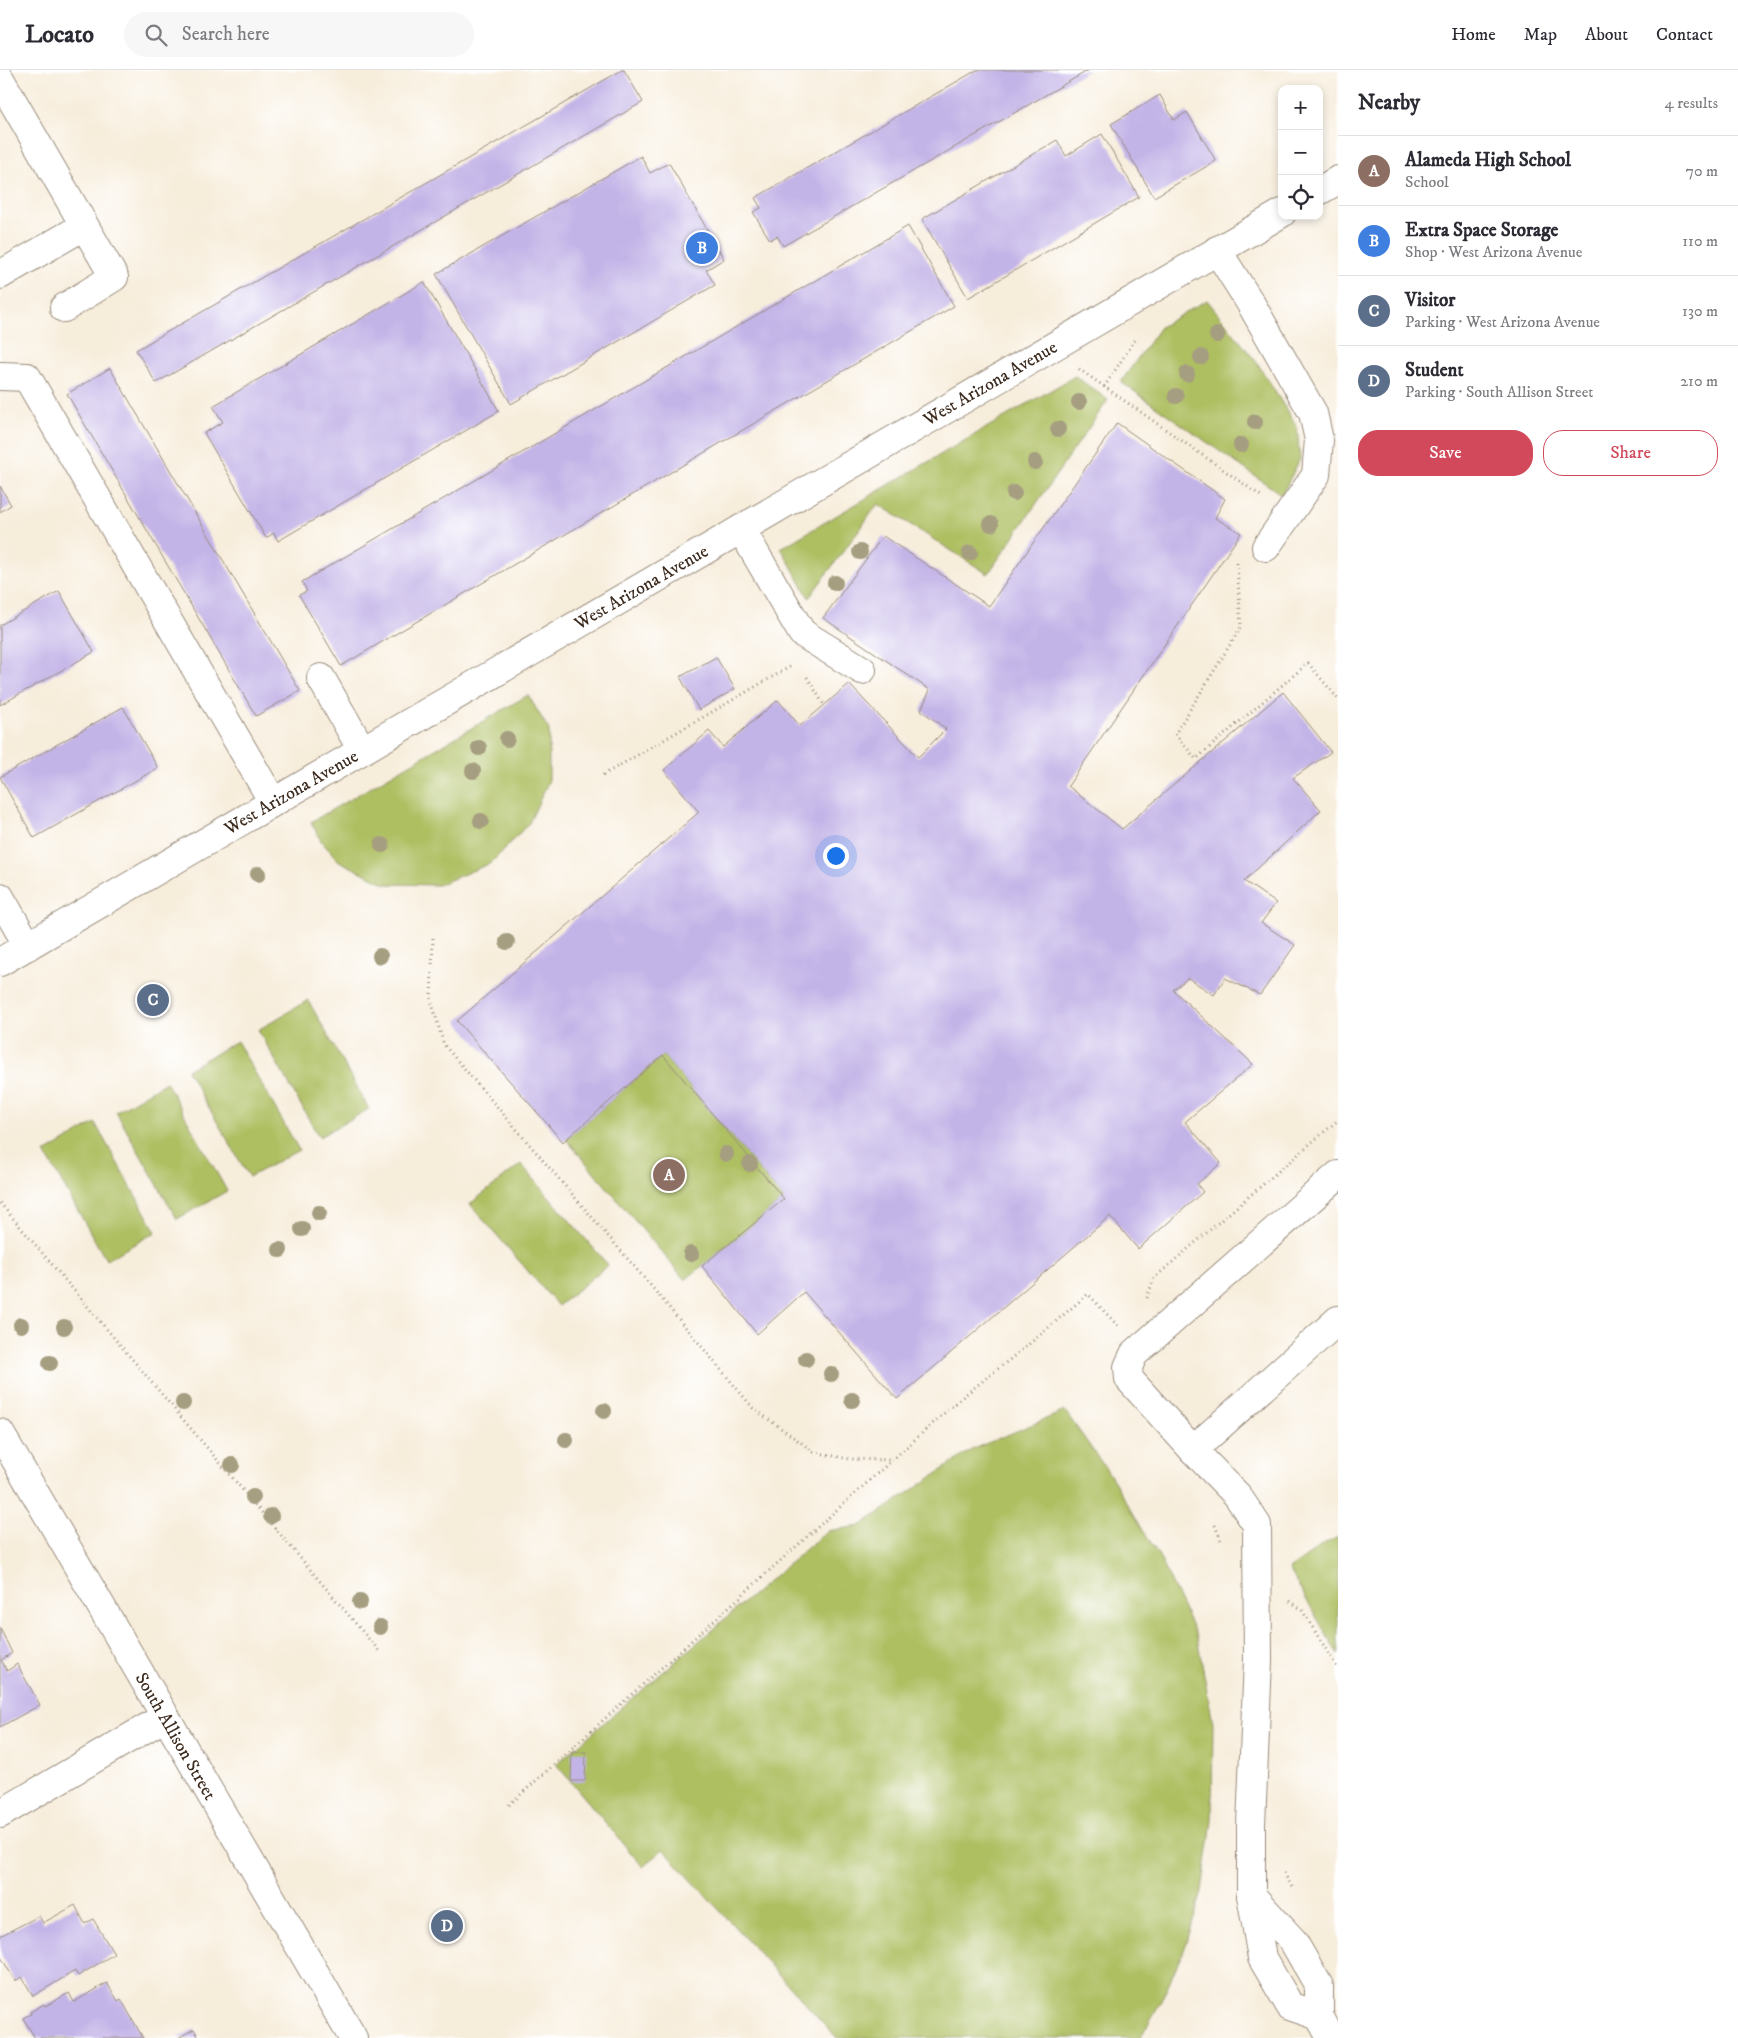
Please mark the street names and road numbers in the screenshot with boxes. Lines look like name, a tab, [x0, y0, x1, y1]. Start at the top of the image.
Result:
street label: West Arizona Avenue	[919, 337, 1061, 432]
street label: West Arizona Avenue	[570, 541, 712, 636]
street label: West Arizona Avenue	[220, 746, 362, 841]
street label: South Allison Street	[130, 1669, 221, 1804]

